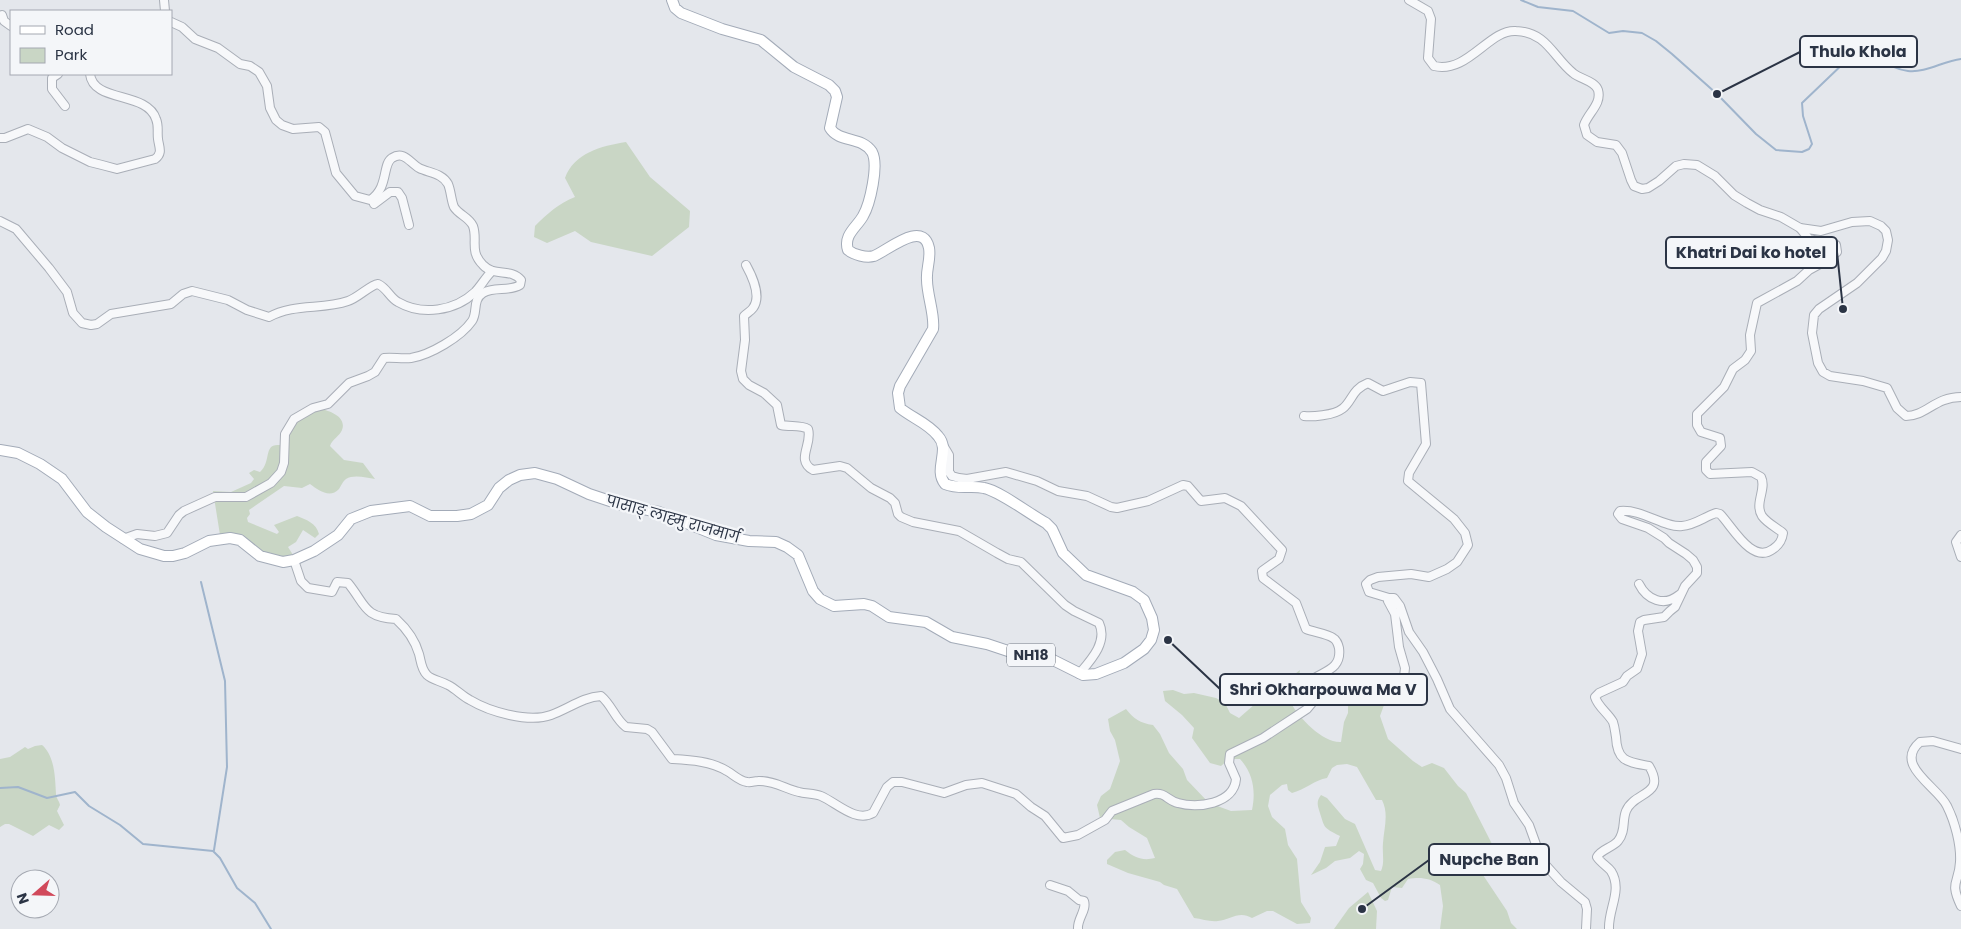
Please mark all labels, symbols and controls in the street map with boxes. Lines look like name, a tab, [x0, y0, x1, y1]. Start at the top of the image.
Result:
legend	[10, 10, 172, 75]
text: Road	[55, 19, 94, 40]
callout: Thulo Khola	[1800, 36, 1917, 67]
text: Thulo Khola	[1809, 40, 1907, 63]
text: Park	[55, 44, 87, 65]
callout: Khatri Dai ko hotel	[1666, 237, 1837, 268]
text: Khatri Dai ko hotel	[1676, 241, 1826, 264]
street label: पासाङ् लाह्मु राजमार्ग	[603, 489, 745, 548]
road number: NH18	[1007, 644, 1055, 666]
callout: Shri Okharpouwa Ma V	[1220, 674, 1427, 705]
text: Shri Okharpouwa Ma V	[1229, 678, 1417, 701]
callout: Nupche Ban	[1429, 844, 1549, 875]
text: Nupche Ban	[1439, 848, 1539, 871]
north arrow	[10, 869, 60, 919]
text: N	[12, 890, 34, 907]

